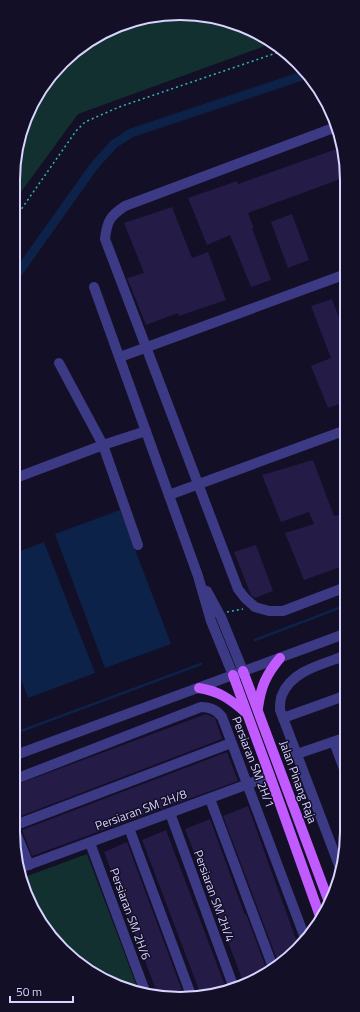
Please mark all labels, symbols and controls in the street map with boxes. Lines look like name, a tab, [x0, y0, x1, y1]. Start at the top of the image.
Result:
street label: Persiaran SM 2H/1	[227, 713, 280, 810]
street label: Jalan Pinang Raja	[275, 738, 322, 826]
street label: Persiaran SM 2H/8	[92, 784, 190, 835]
street label: Persiaran SM 2H/4	[189, 847, 240, 945]
street label: Persiaran SM 2H/6	[105, 865, 156, 963]
scale bar	[10, 978, 73, 1004]
text: 50 m	[16, 982, 42, 1001]

